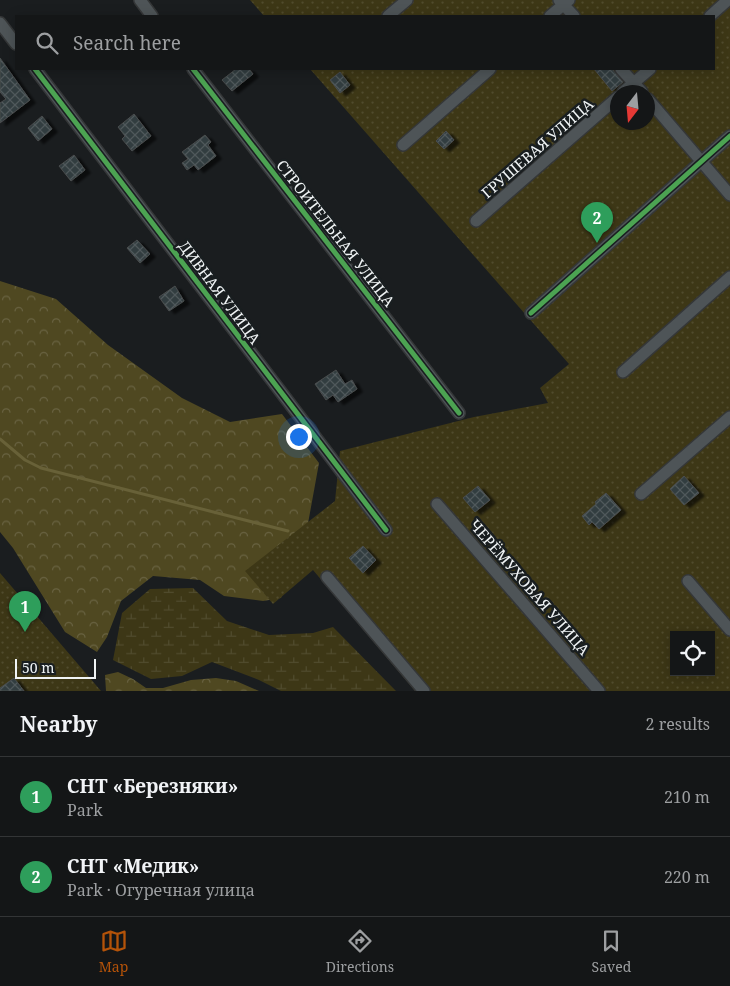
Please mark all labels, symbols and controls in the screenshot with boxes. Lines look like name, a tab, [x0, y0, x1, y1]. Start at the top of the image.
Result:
search box	[15, 15, 715, 70]
icon: search	[33, 29, 61, 57]
text: Search here	[73, 30, 181, 56]
north arrow	[610, 85, 655, 130]
street label: ГРУШЕВАЯ УЛИЦА	[477, 94, 598, 202]
street label: СТРОИТЕЛЬНАЯ УЛИЦА	[272, 155, 400, 311]
pin: 2	[581, 202, 613, 243]
street label: ДИВНАЯ УЛИЦА	[175, 236, 266, 348]
your location	[286, 424, 312, 450]
street label: ЧЕРЁМУХОВАЯ УЛИЦА	[465, 515, 595, 659]
pin: 1	[9, 591, 41, 632]
map controls	[670, 631, 715, 676]
button: locate	[670, 631, 715, 676]
scale bar	[15, 656, 96, 679]
text: 50 m	[22, 658, 55, 677]
text: Nearby	[20, 710, 98, 738]
text: 2 results	[646, 713, 710, 735]
text: СНТ «Березняки»	[67, 773, 238, 799]
text: 1	[31, 786, 41, 808]
text: 210 m	[664, 786, 710, 808]
text: Park	[67, 799, 103, 821]
text: СНТ «Медик»	[67, 853, 199, 879]
text: 2	[31, 866, 41, 888]
text: 220 m	[664, 866, 710, 888]
text: Park · Огуречная улица	[67, 879, 255, 901]
tab: Map	[99, 927, 128, 976]
tab: Directions	[326, 927, 394, 976]
tab: Saved	[592, 927, 631, 976]

